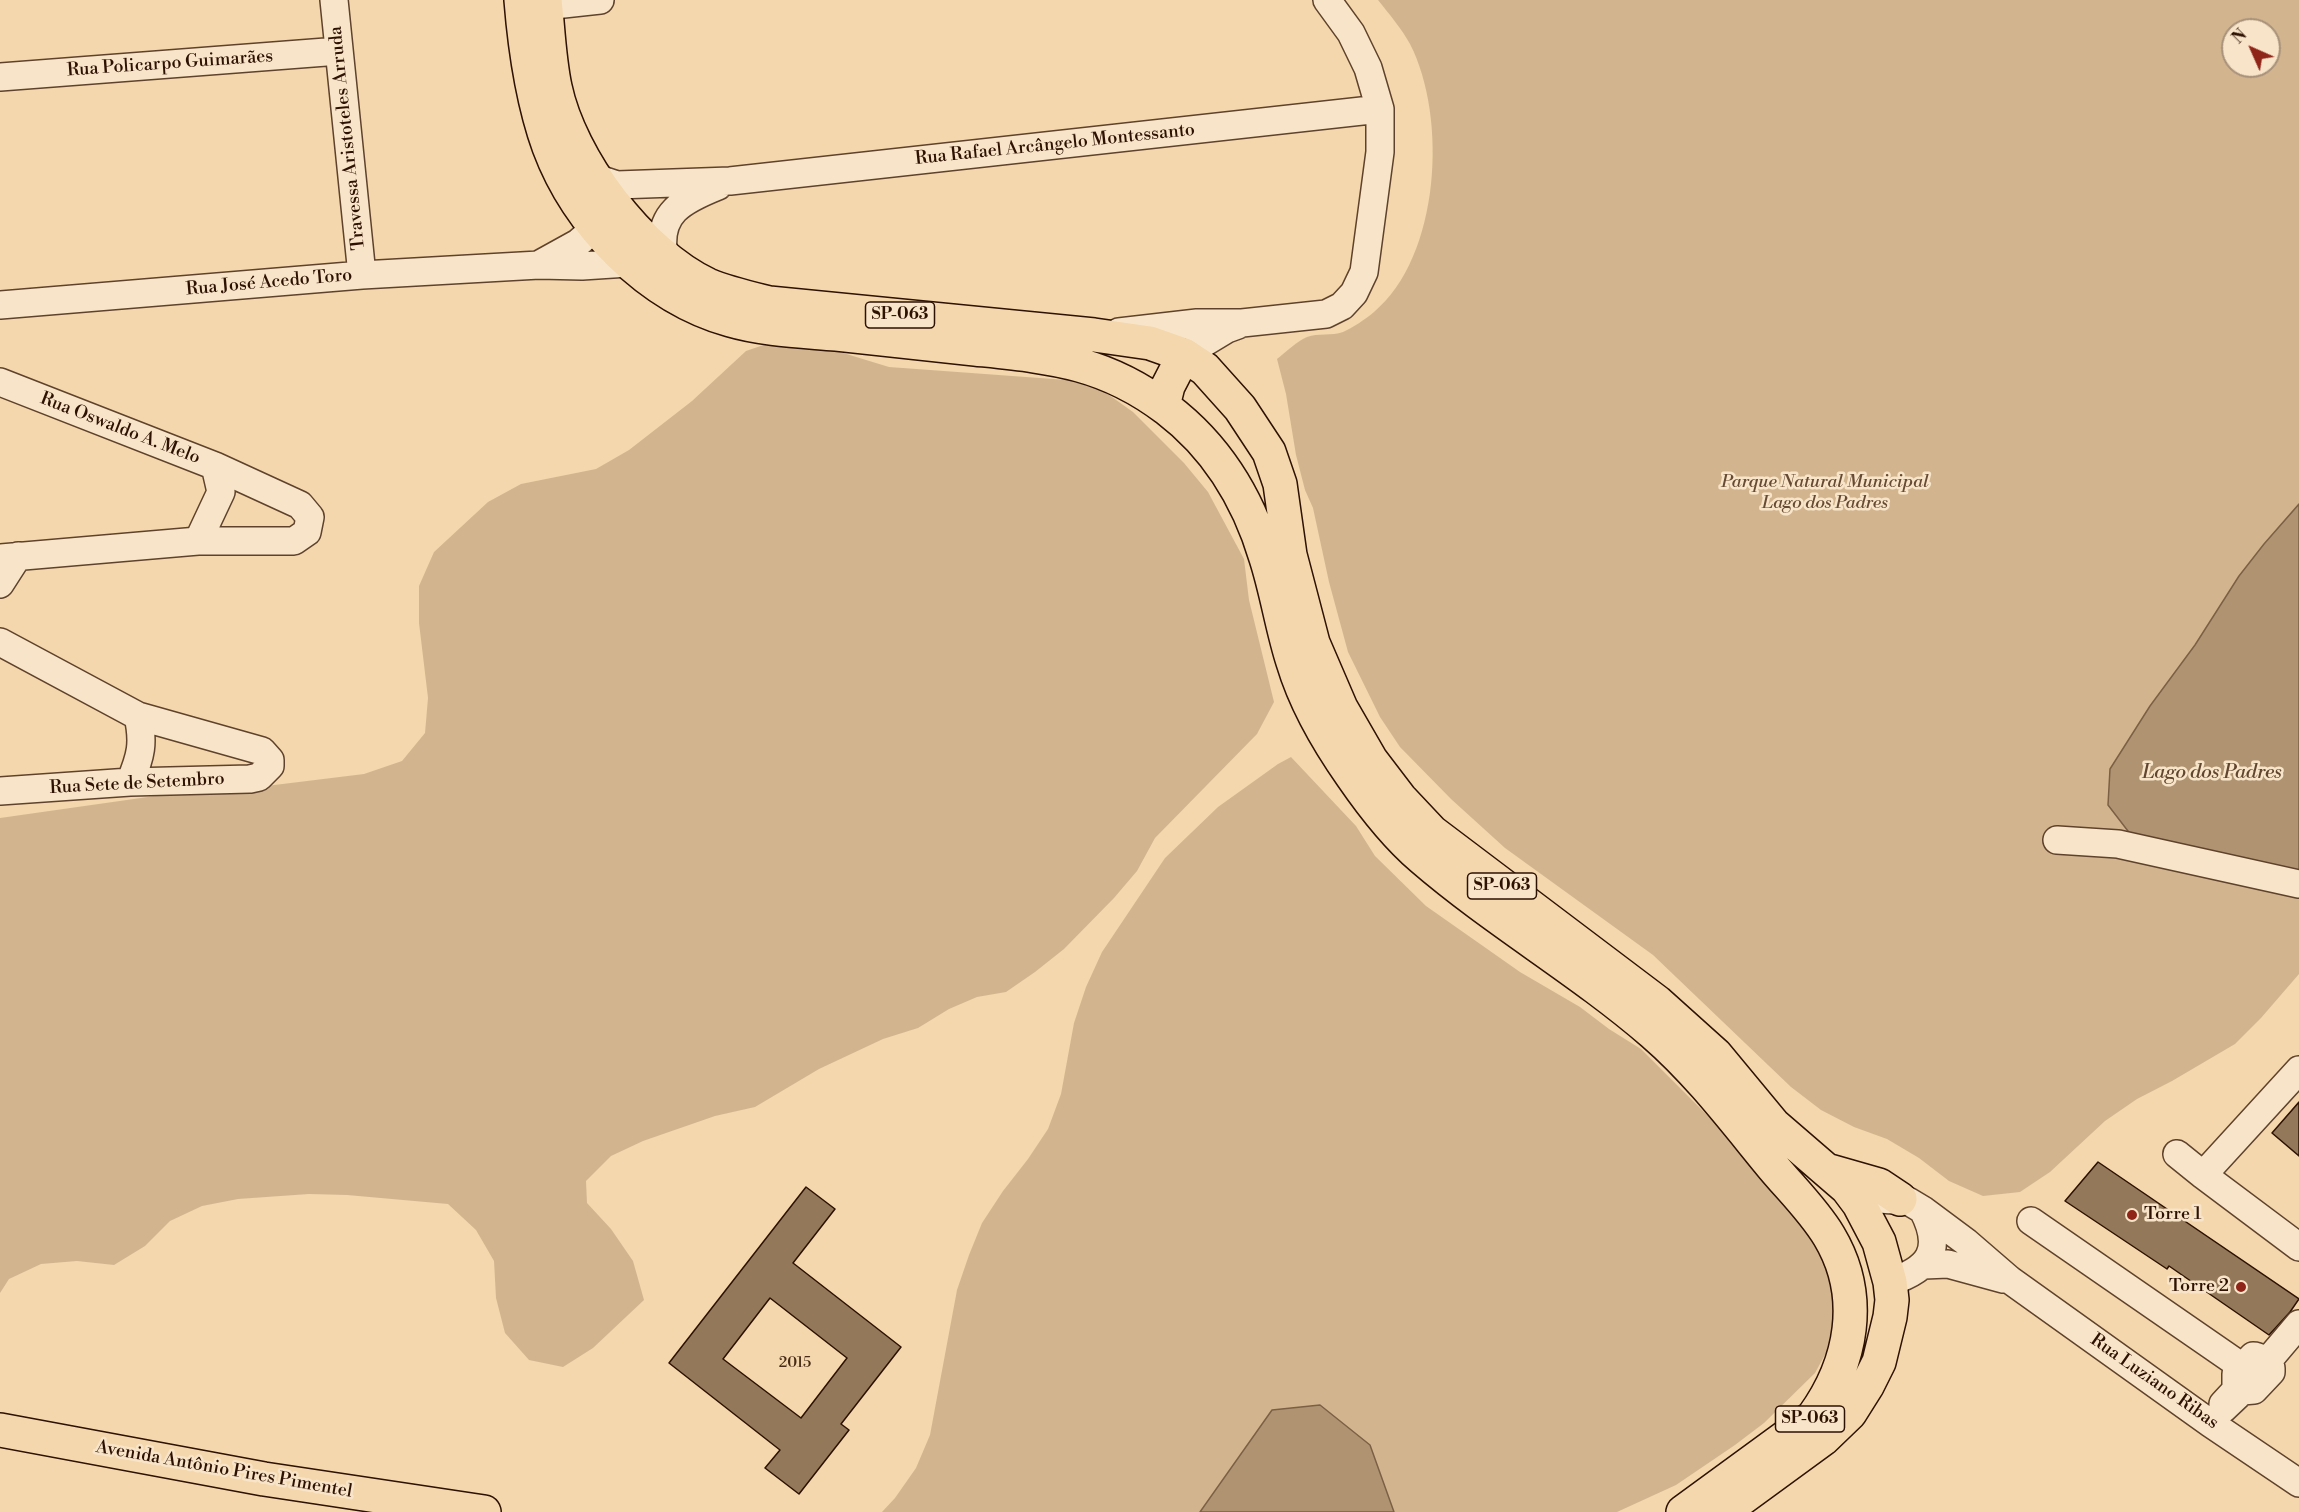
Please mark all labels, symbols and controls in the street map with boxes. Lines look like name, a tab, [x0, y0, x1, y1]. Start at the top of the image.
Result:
north arrow	[2221, 18, 2281, 78]
street label: Travessa Aristoteles Arruda	[325, 25, 371, 251]
text: N	[2228, 25, 2251, 48]
street label: Rua Policarpo Guimarães	[66, 46, 274, 82]
street label: Rua Rafael Arcângelo Montessanto	[914, 120, 1196, 170]
street label: Rua José Acedo Toro	[185, 265, 353, 301]
road number: SP-063	[866, 302, 934, 328]
street label: Rua Oswaldo A. Melo	[37, 388, 203, 470]
park label: Parque Natural Municipal Lago dos Padres	[1721, 472, 1929, 514]
water label: Lago dos Padres	[2142, 761, 2282, 785]
street label: Rua Sete de Setembro	[49, 769, 225, 799]
road number: SP-063	[1468, 873, 1537, 899]
place label: Torre 1	[2144, 1204, 2201, 1226]
marker: Torre 1	[2125, 1208, 2139, 1222]
place label: Torre 2	[2169, 1276, 2229, 1298]
marker: Torre 2	[2234, 1280, 2248, 1294]
street label: Rua Luziano Ribas	[2086, 1330, 2222, 1434]
house number: 2015	[779, 1354, 811, 1372]
road number: SP-063	[1776, 1406, 1844, 1432]
street label: Avenida Antônio Pires Pimentel	[94, 1437, 354, 1503]

